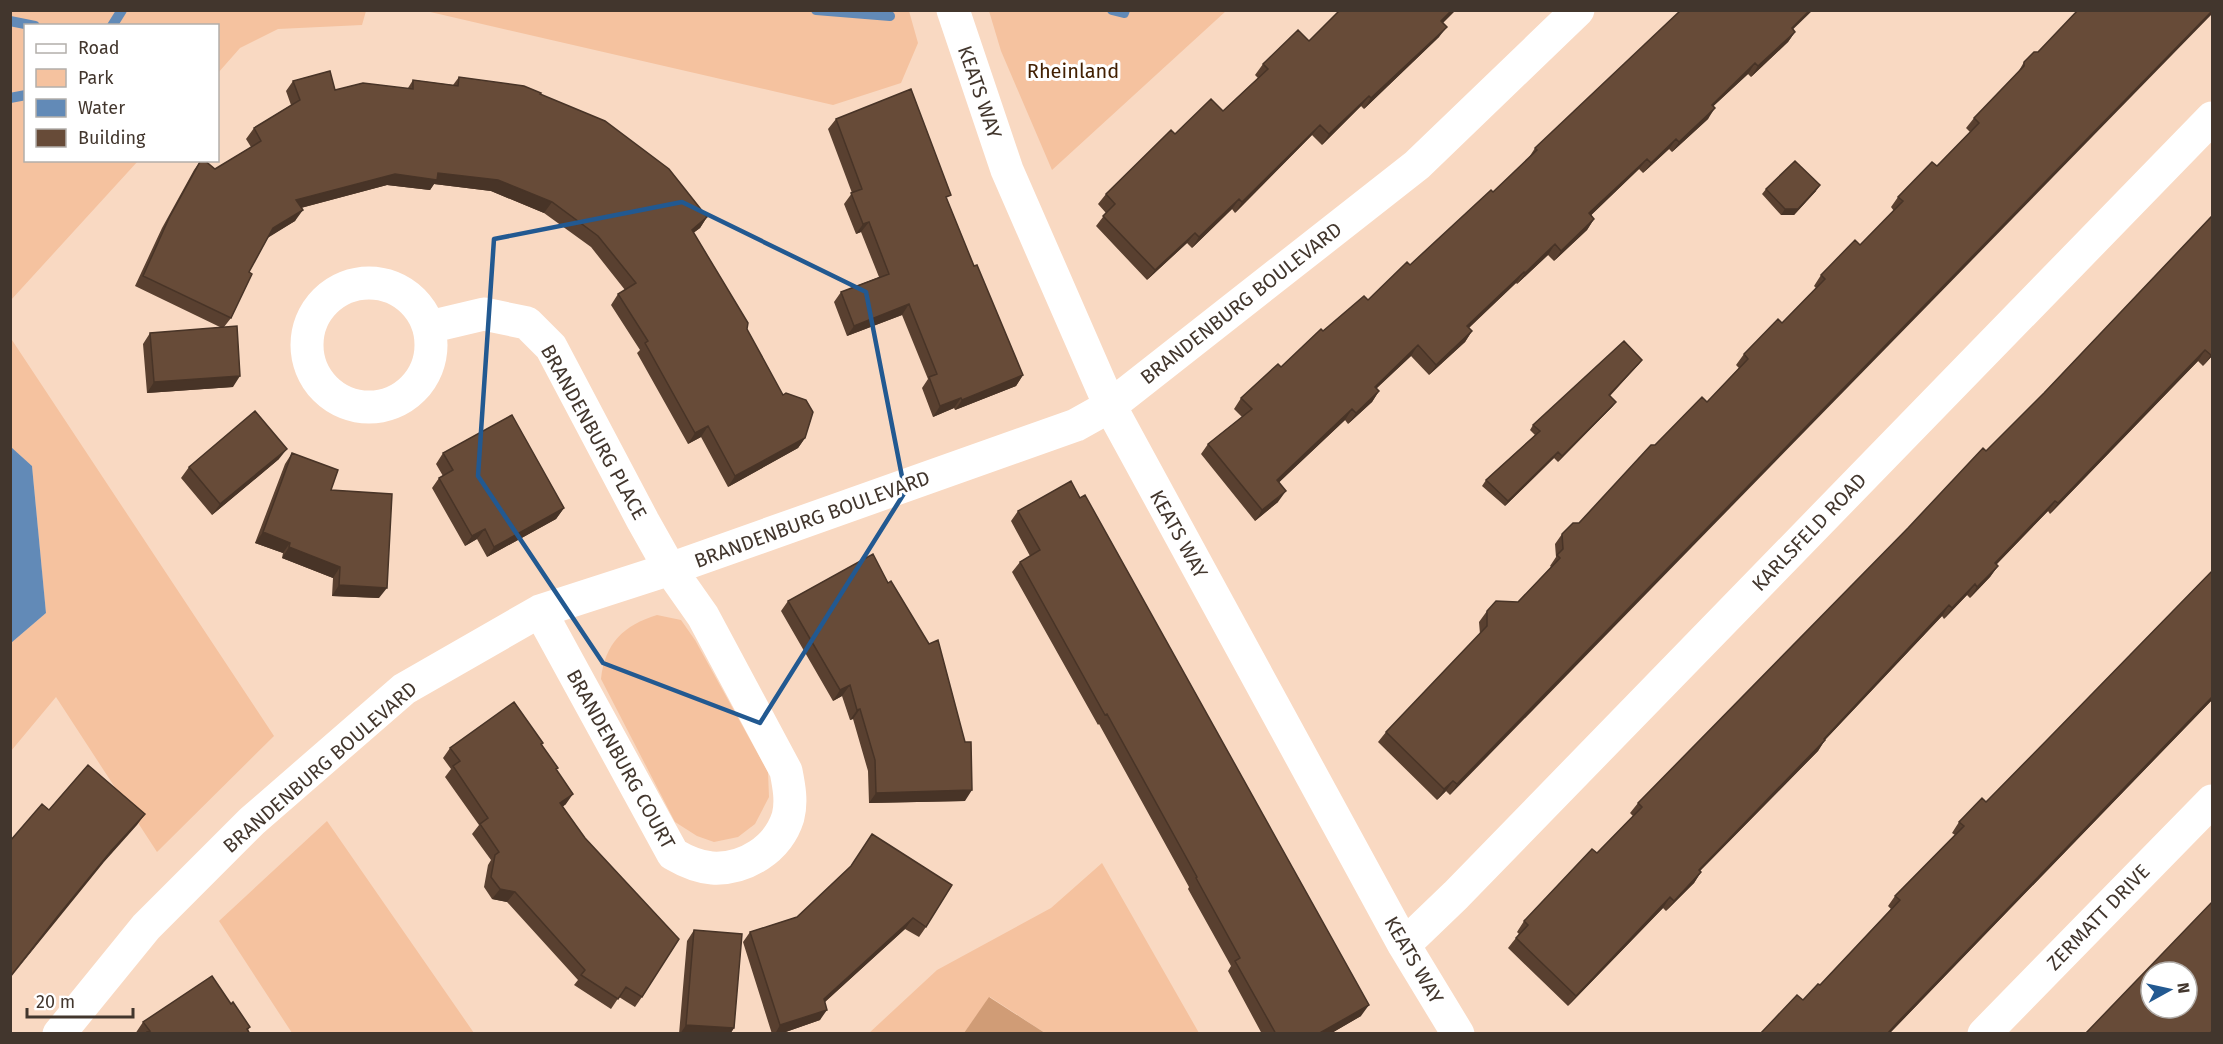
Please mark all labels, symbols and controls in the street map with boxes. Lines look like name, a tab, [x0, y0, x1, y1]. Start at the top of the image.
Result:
legend	[24, 24, 219, 162]
text: Road	[78, 37, 120, 59]
street label: KEATS WAY	[953, 42, 1007, 142]
park label: Rheinland	[1027, 59, 1119, 83]
text: Park	[78, 67, 114, 89]
text: Water	[78, 97, 125, 119]
text: Building	[78, 127, 146, 149]
street label: BRANDENBURG BOULEVARD	[1135, 217, 1347, 389]
street label: BRANDENBURG PLACE	[536, 340, 652, 524]
street label: BRANDENBURG BOULEVARD	[691, 465, 933, 573]
street label: KARLSFELD ROAD	[1747, 468, 1871, 596]
street label: KEATS WAY	[1145, 486, 1213, 582]
street label: BRANDENBURG COURT	[562, 665, 681, 854]
street label: BRANDENBURG BOULEVARD	[218, 676, 422, 858]
street label: ZERMATT DRIVE	[2041, 859, 2155, 975]
street label: KEATS WAY	[1379, 912, 1449, 1008]
north arrow	[2139, 960, 2199, 1020]
scale bar	[27, 981, 134, 1019]
text: N	[2173, 981, 2194, 995]
text: 20 m	[36, 991, 75, 1013]

